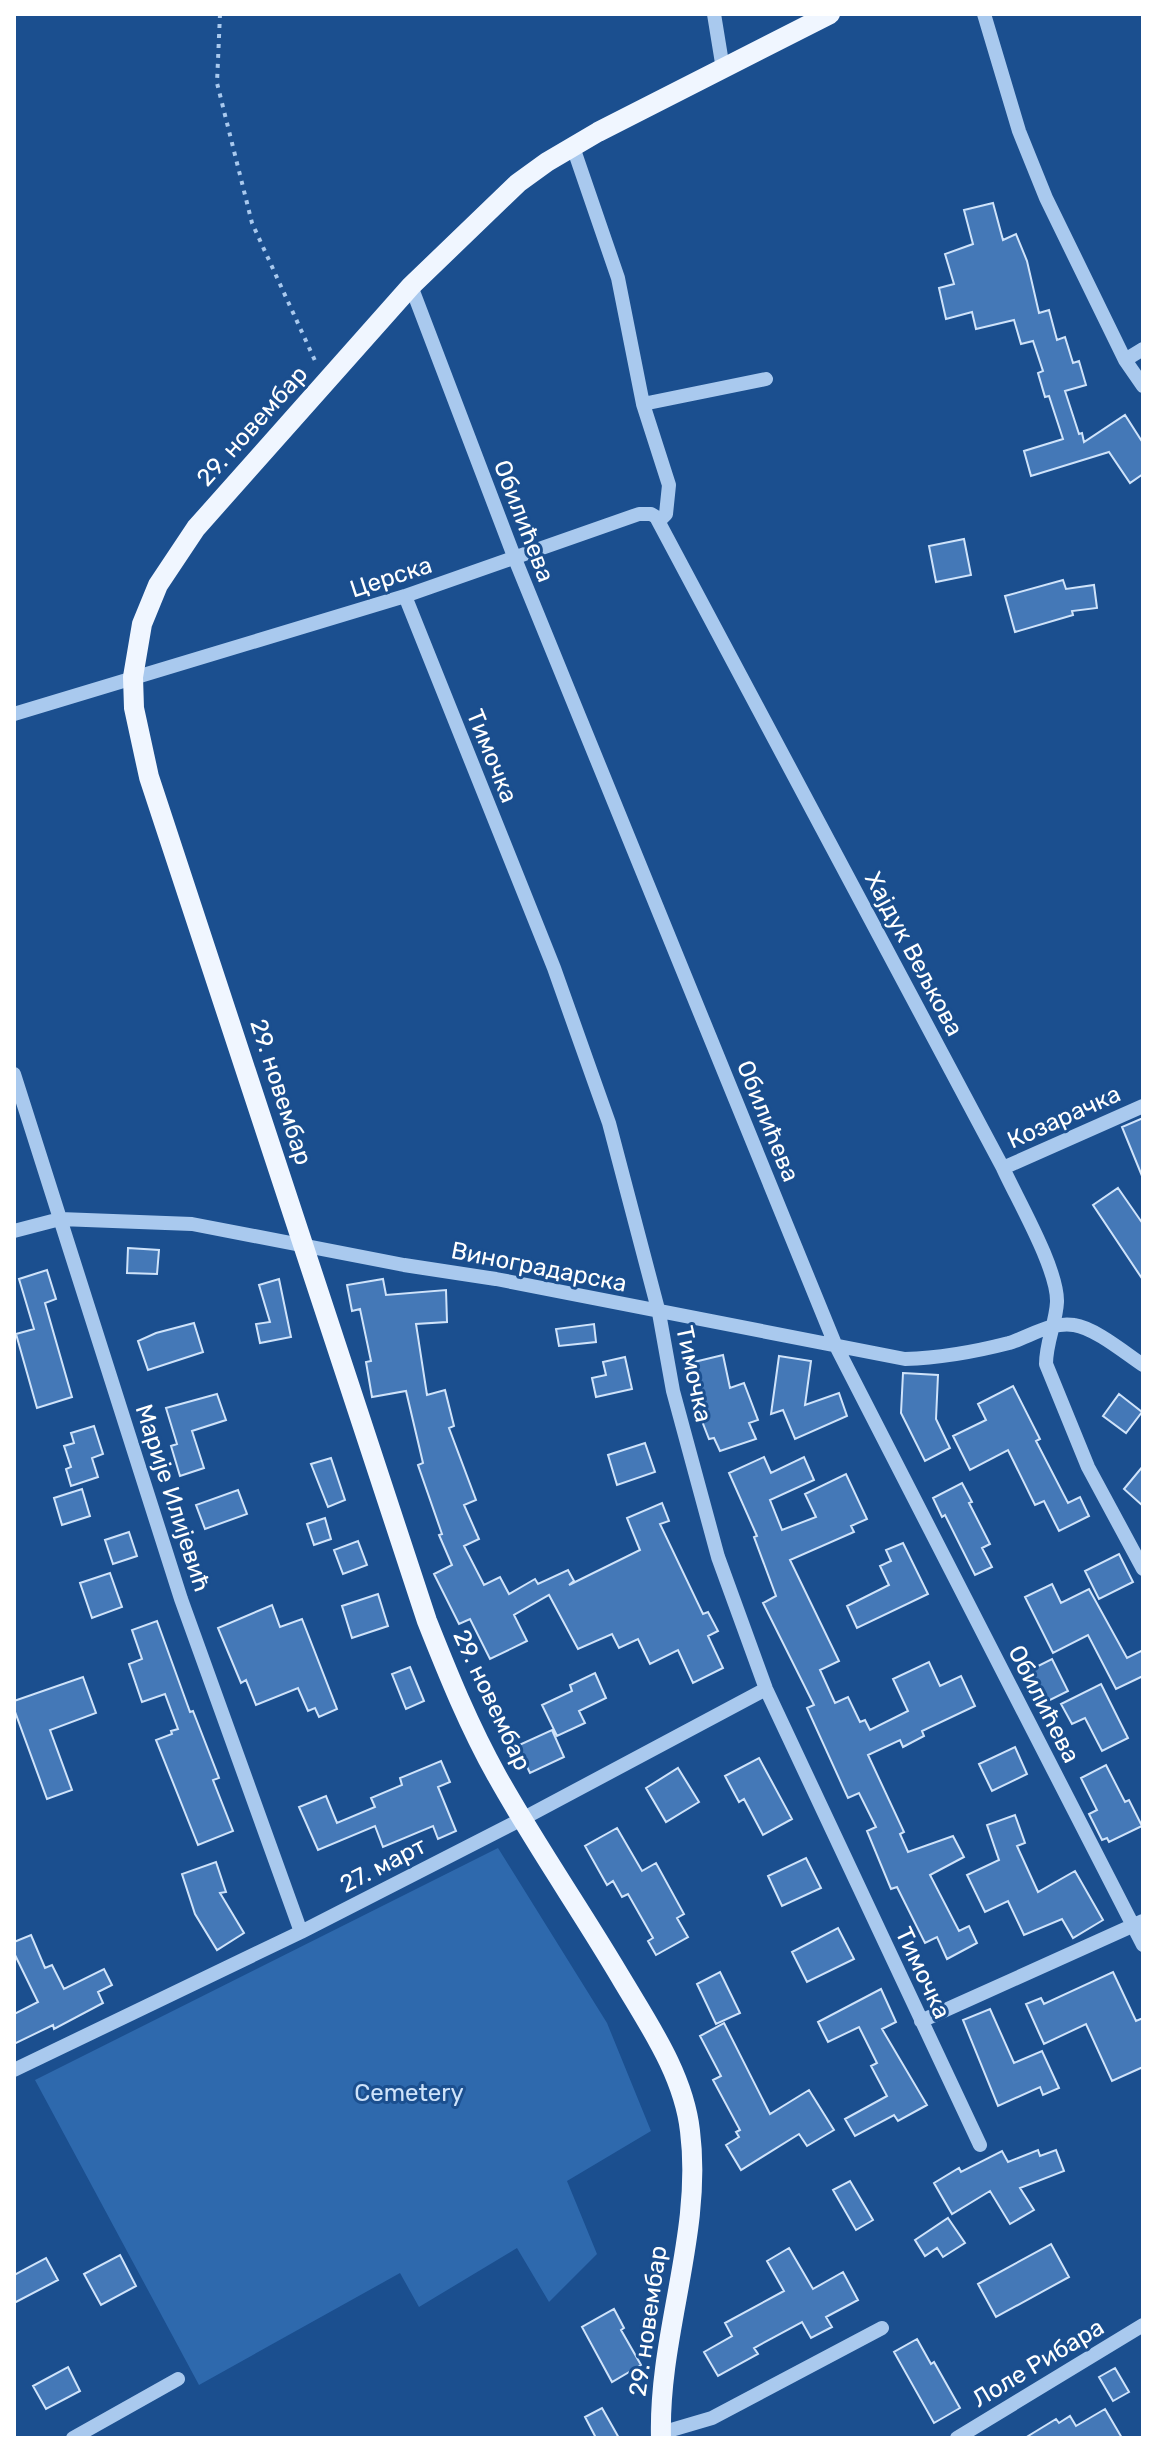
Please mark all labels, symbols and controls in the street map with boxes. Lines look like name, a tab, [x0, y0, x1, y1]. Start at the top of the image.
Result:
street label: 29. новембар	[191, 360, 313, 492]
street label: Обилићева	[488, 456, 560, 586]
street label: Церска	[346, 551, 436, 603]
street label: Тимочка	[461, 705, 523, 807]
street label: Хајдук Вељкова	[859, 867, 969, 1041]
street label: 29. новембар	[244, 1015, 318, 1169]
street label: Обилићева	[731, 1056, 805, 1186]
street label: Козарачка	[1003, 1080, 1125, 1154]
street label: Виноградарска	[449, 1236, 629, 1298]
street label: Тимочка	[670, 1323, 718, 1425]
street label: Марије Илијевић	[129, 1401, 217, 1595]
street label: 29. новембар	[447, 1625, 537, 1775]
street label: Обилићева	[1002, 1640, 1086, 1768]
street label: 27. март	[335, 1831, 431, 1899]
street label: Тимочка	[890, 1923, 956, 2023]
park label: Cemetery	[354, 2079, 464, 2107]
street label: 29. новембар	[624, 2244, 672, 2398]
street label: Лоле Рибара	[967, 2313, 1109, 2413]

